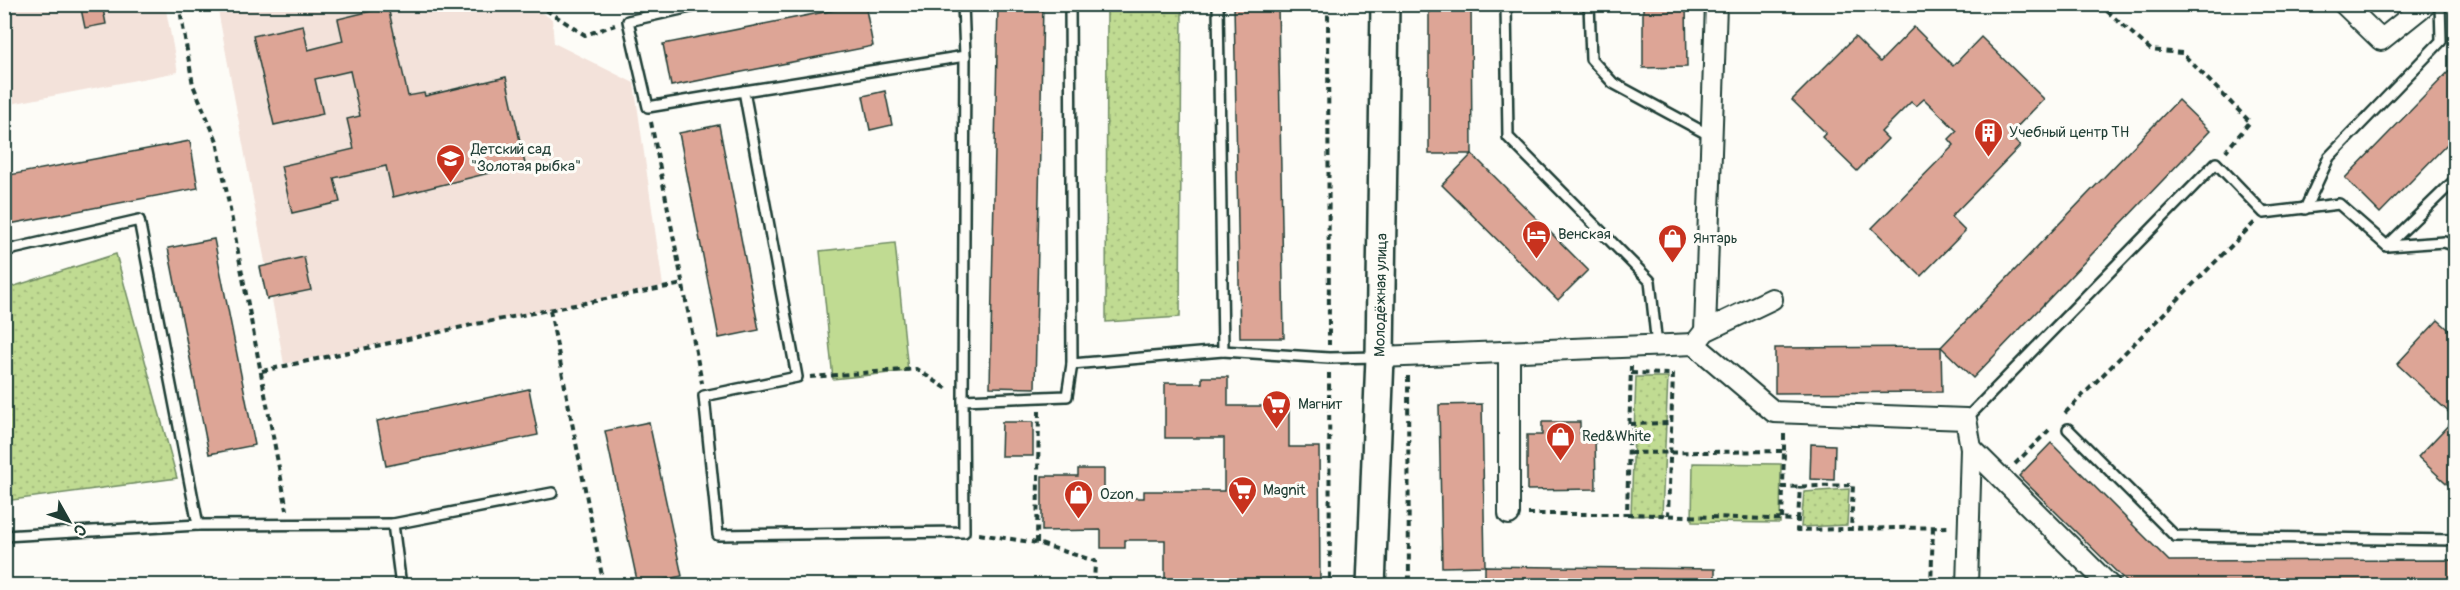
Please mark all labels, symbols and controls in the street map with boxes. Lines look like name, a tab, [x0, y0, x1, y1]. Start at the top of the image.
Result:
building icon: Учебный центр ТН	[1972, 116, 2004, 158]
place label: Учебный центр ТН	[2009, 123, 2129, 142]
place label: Детский сад "Золотая рыбка"	[470, 140, 581, 176]
school or university icon: Детский сад "Золотая рыбка"	[434, 142, 466, 184]
hotel icon: Венская	[1521, 218, 1553, 260]
shop icon: Янтарь	[1656, 222, 1688, 264]
place label: Венская	[1558, 225, 1611, 244]
place label: Янтарь	[1693, 229, 1738, 248]
street label: Молодёжная улица	[1370, 233, 1392, 357]
supermarket icon: Магнит	[1261, 388, 1293, 430]
place label: Магнит	[1298, 395, 1343, 414]
shop icon: Red&White	[1545, 420, 1577, 462]
place label: Red&White	[1582, 427, 1652, 446]
supermarket icon: Magnit	[1226, 474, 1258, 516]
shop icon: Ozon	[1063, 478, 1095, 520]
place label: Magnit	[1263, 481, 1306, 500]
place label: Ozon	[1100, 485, 1134, 504]
north arrow	[39, 491, 99, 551]
text: С	[69, 520, 91, 540]

